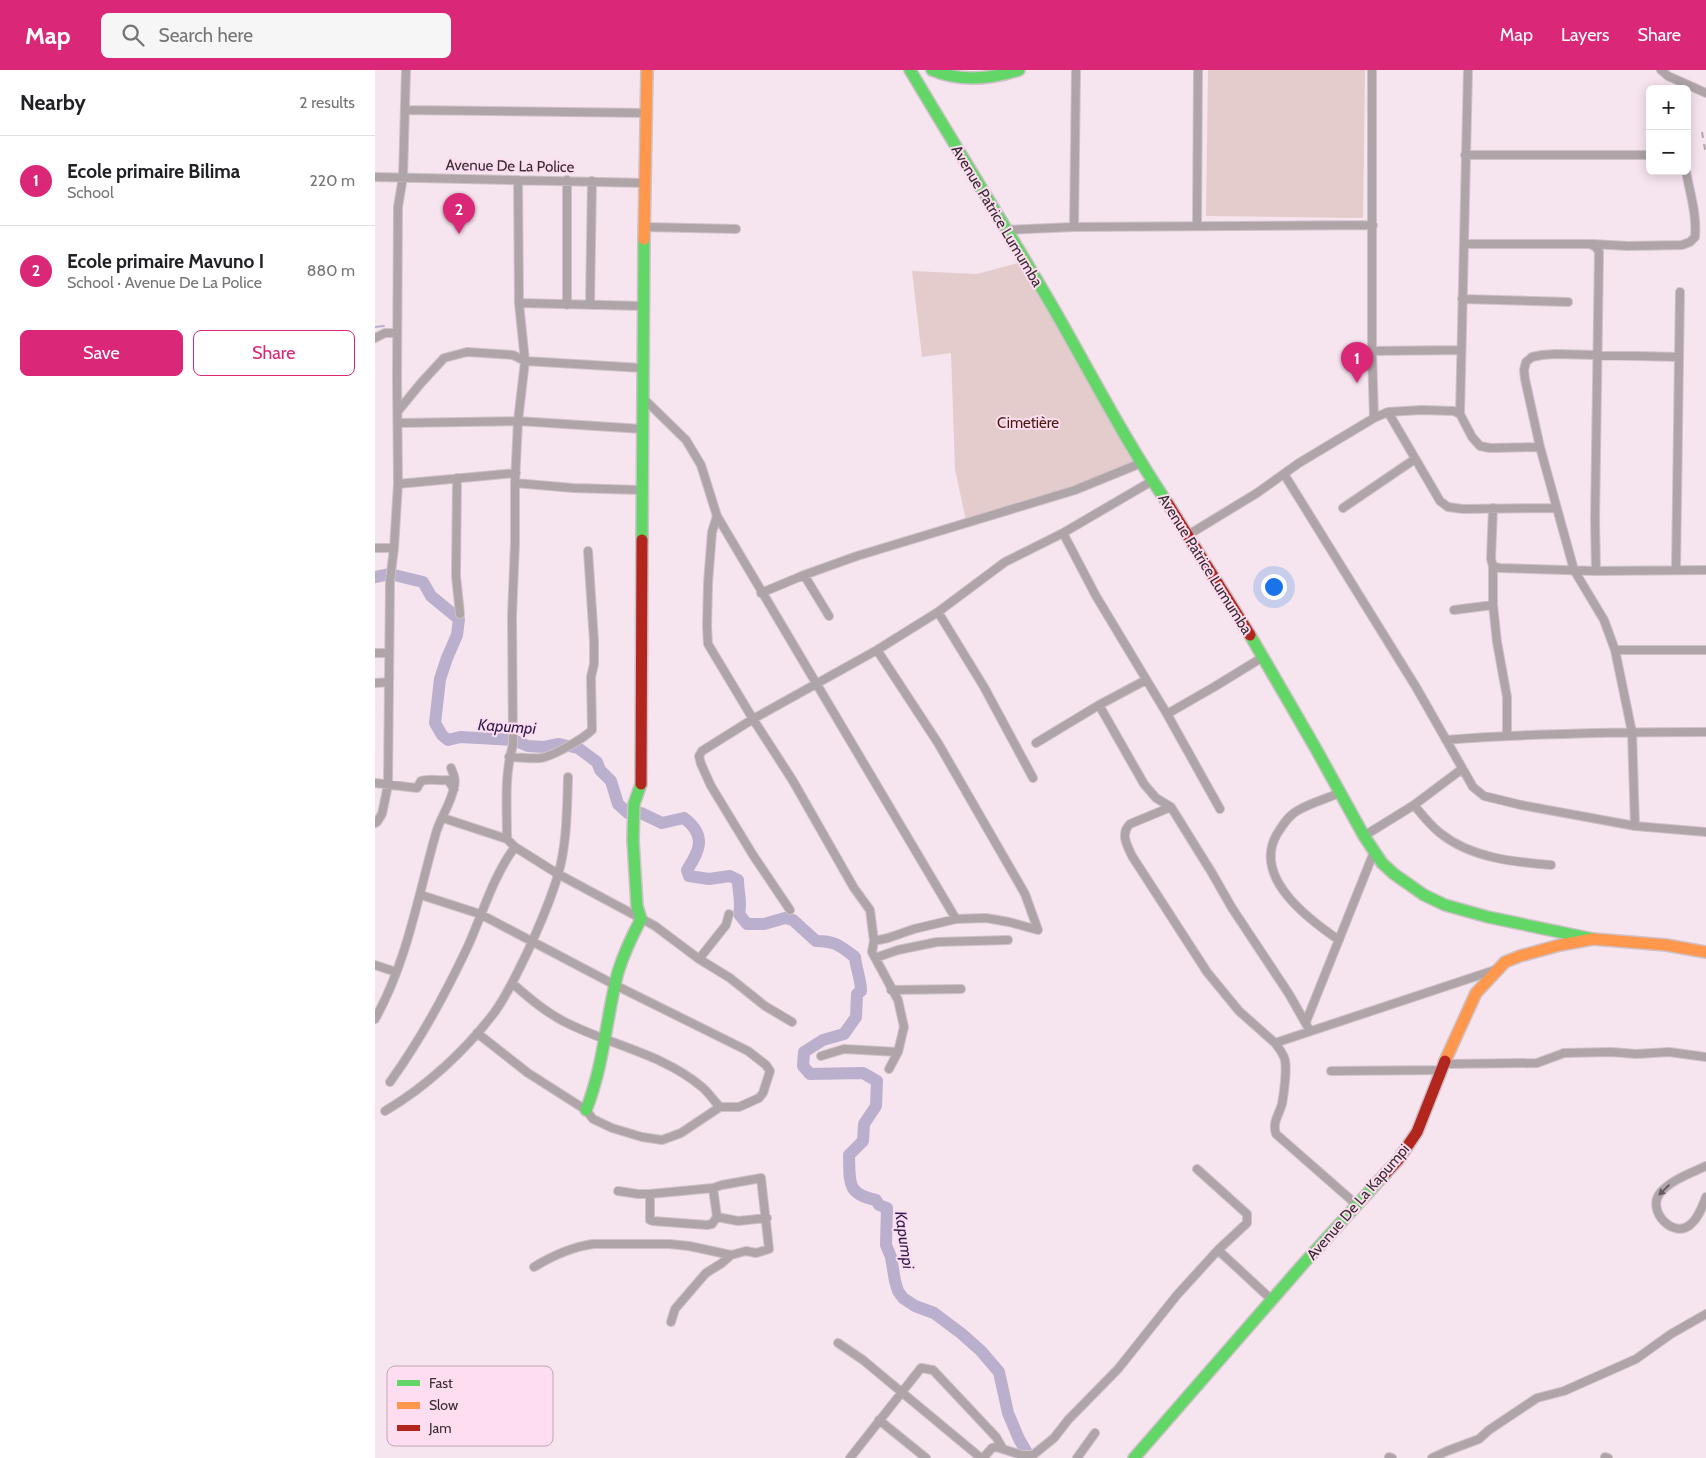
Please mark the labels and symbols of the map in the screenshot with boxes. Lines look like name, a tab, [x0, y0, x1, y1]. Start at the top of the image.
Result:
street label: Avenue Patrice Lumumba	[948, 142, 1047, 291]
street label: Avenue De La Police	[446, 156, 575, 176]
pin: 2	[443, 193, 475, 234]
pin: 1	[1341, 342, 1373, 383]
park label: Cimetière	[997, 414, 1059, 432]
street label: Avenue Patrice Lumumba	[1154, 491, 1256, 638]
your location	[1261, 574, 1287, 600]
water label: Kapumpi	[477, 715, 537, 738]
street label: Avenue De La Kapumpi	[1303, 1140, 1413, 1264]
one-way arrow	[1658, 1184, 1670, 1196]
water label: Kapumpi	[891, 1210, 918, 1271]
legend	[387, 1366, 553, 1446]
text: Fast	[429, 1374, 453, 1392]
text: Slow	[429, 1396, 458, 1414]
text: Jam	[428, 1419, 451, 1437]

